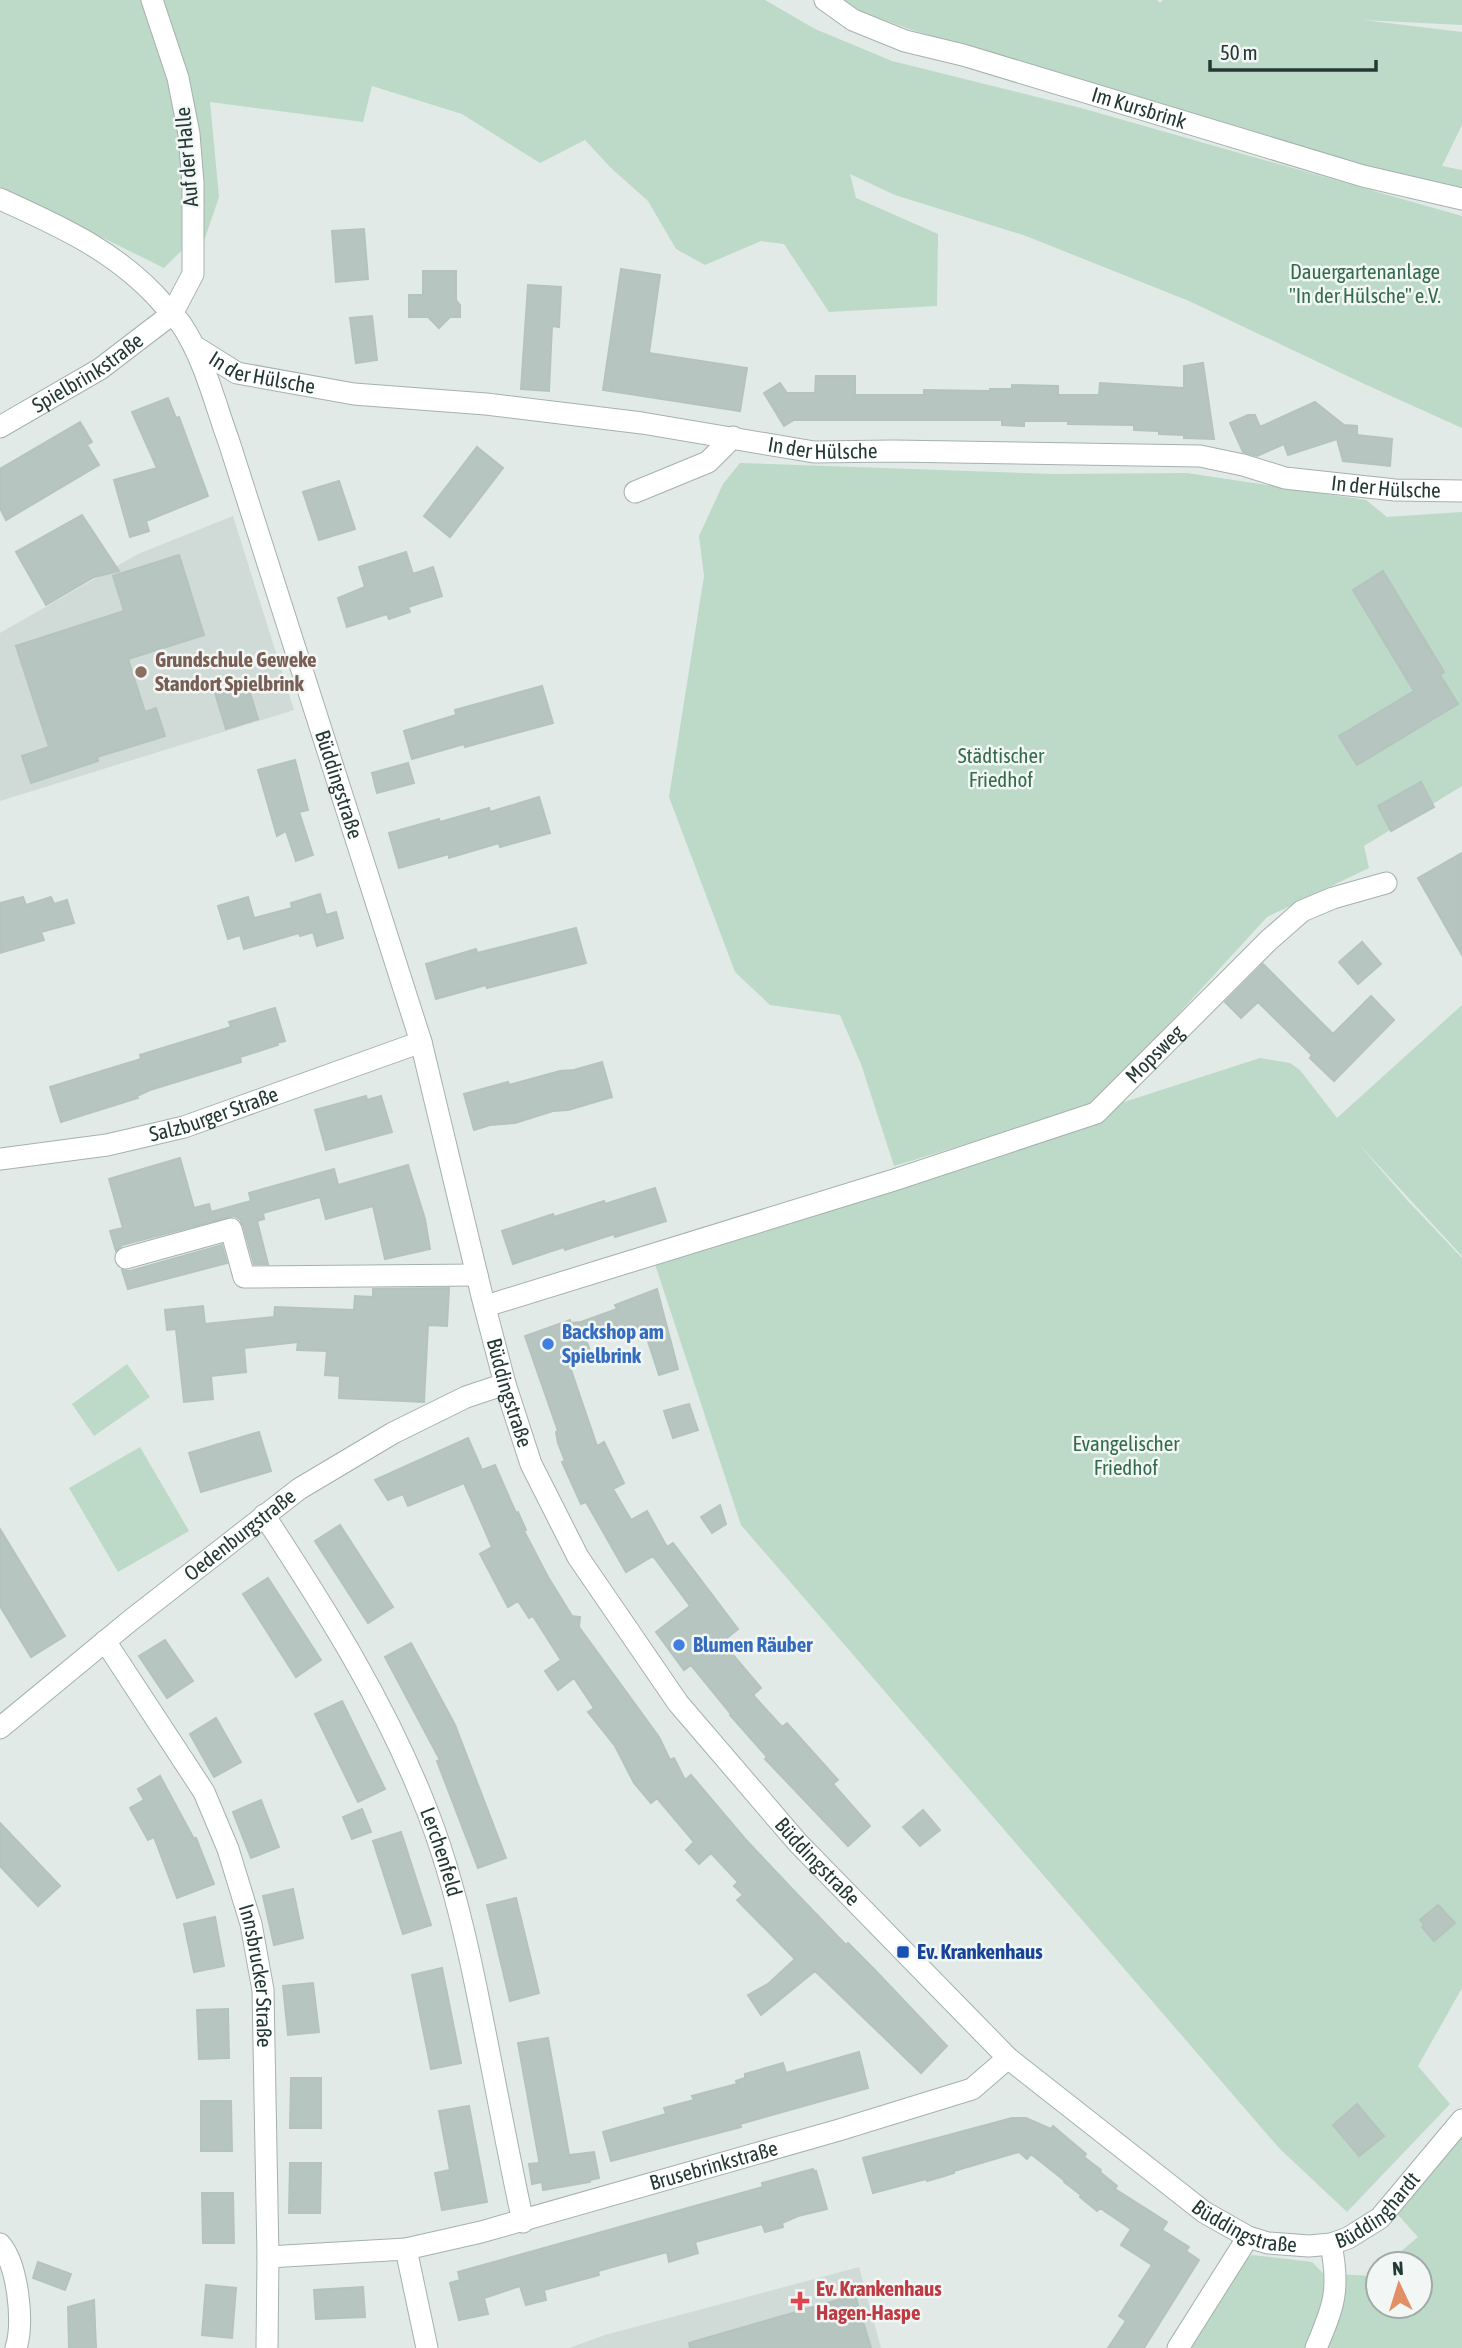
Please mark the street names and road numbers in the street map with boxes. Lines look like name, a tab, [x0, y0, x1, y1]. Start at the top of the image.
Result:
street label: Im Kursbrink	[1089, 82, 1189, 133]
street label: Auf der Halle	[170, 106, 202, 208]
street label: Spielbrinkstraße	[27, 328, 147, 417]
street label: In der Hülsche	[205, 346, 317, 398]
street label: In der Hülsche	[766, 431, 877, 463]
street label: In der Hülsche	[1330, 470, 1441, 502]
street label: Büddingstraße	[311, 727, 368, 842]
street label: Mopsweg	[1120, 1019, 1188, 1088]
street label: Salzburger Straße	[147, 1081, 281, 1146]
street label: Büddingstraße	[483, 1336, 538, 1450]
street label: Oedenburgstraße	[179, 1483, 300, 1585]
street label: Lerchenfeld	[416, 1804, 468, 1899]
street label: Büddingstraße	[771, 1812, 865, 1910]
street label: Innsbrucker Straße	[235, 1901, 277, 2048]
street label: Brusebrinkstraße	[646, 2135, 780, 2194]
street label: Büddinghardt	[1332, 2167, 1424, 2253]
street label: Büddingstraße	[1188, 2194, 1298, 2256]

